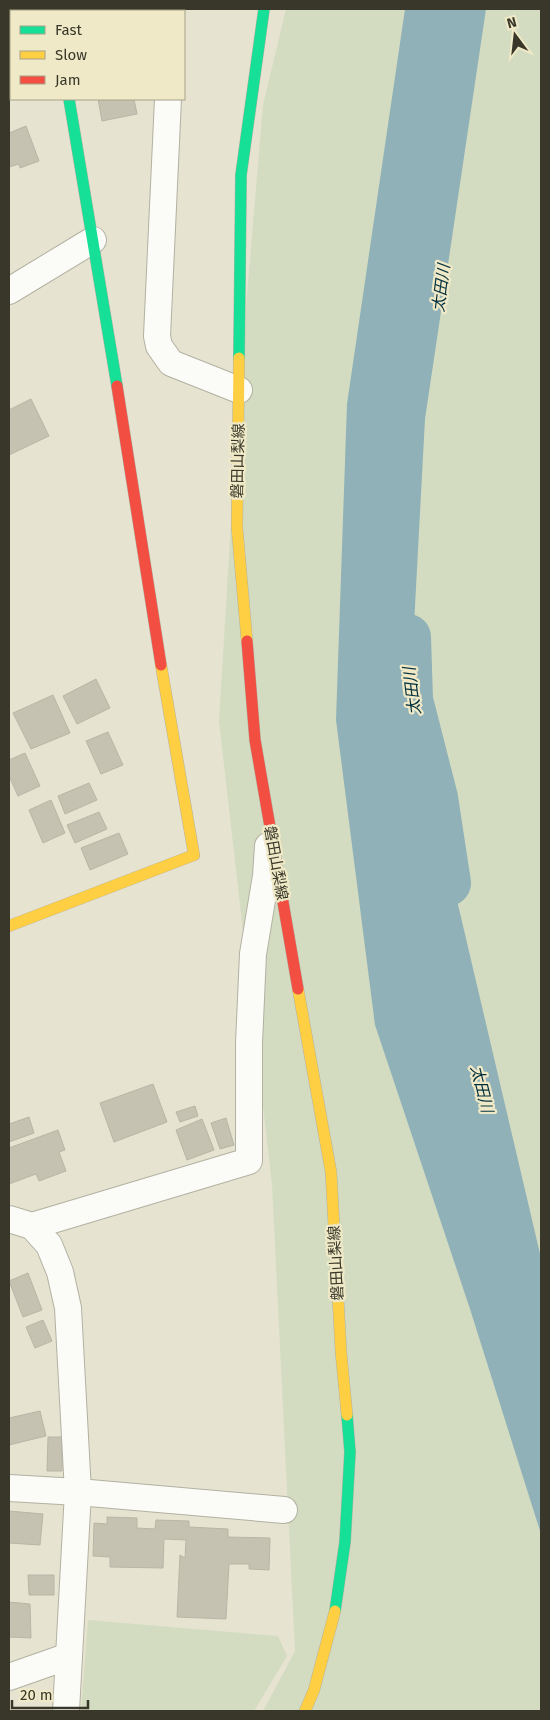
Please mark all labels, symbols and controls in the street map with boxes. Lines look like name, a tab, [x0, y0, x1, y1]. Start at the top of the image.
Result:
legend	[10, 10, 185, 100]
north arrow	[490, 10, 540, 60]
text: N	[505, 14, 518, 32]
text: Fast	[55, 21, 82, 39]
text: Slow	[55, 46, 87, 64]
text: Jam	[55, 71, 81, 89]
water label: 太田川	[429, 261, 454, 313]
street label: 磐田山梨線	[228, 423, 248, 499]
water label: 太田川	[399, 664, 424, 716]
street label: 磐田山梨線	[261, 824, 291, 902]
water label: 太田川	[467, 1063, 498, 1117]
street label: 磐田山梨線	[325, 1225, 347, 1301]
scale bar	[12, 1678, 89, 1710]
text: 20 m	[20, 1686, 53, 1704]

